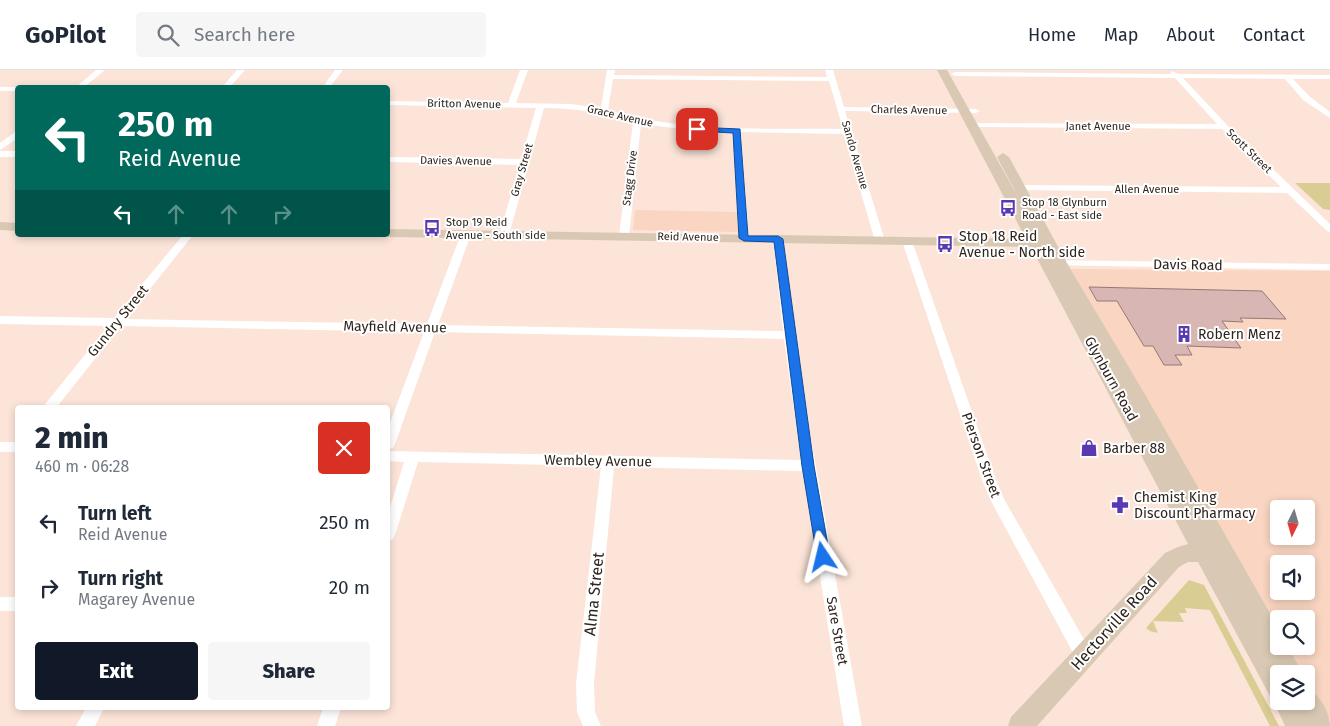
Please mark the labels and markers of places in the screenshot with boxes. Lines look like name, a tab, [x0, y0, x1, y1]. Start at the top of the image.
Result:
pin	[676, 108, 718, 150]
place label: Stop 18 Glynburn Road - East side	[1022, 196, 1107, 222]
bus stop icon: Stop 18 Glynburn Road - East side	[998, 198, 1018, 218]
place label: Stop 19 Reid Avenue - South side	[446, 216, 546, 242]
bus stop icon: Stop 19 Reid Avenue - South side	[422, 218, 442, 238]
place label: Stop 18 Reid Avenue - North side	[959, 228, 1085, 261]
bus stop icon: Stop 18 Reid Avenue - North side	[935, 234, 955, 254]
building icon: Robern Menz	[1174, 324, 1194, 344]
place label: Robern Menz	[1198, 326, 1281, 343]
shop icon: Barber 88	[1079, 438, 1099, 458]
place label: Barber 88	[1103, 440, 1165, 457]
place label: Chemist King Discount Pharmacy	[1134, 489, 1256, 522]
pharmacy icon: Chemist King Discount Pharmacy	[1110, 495, 1130, 515]

